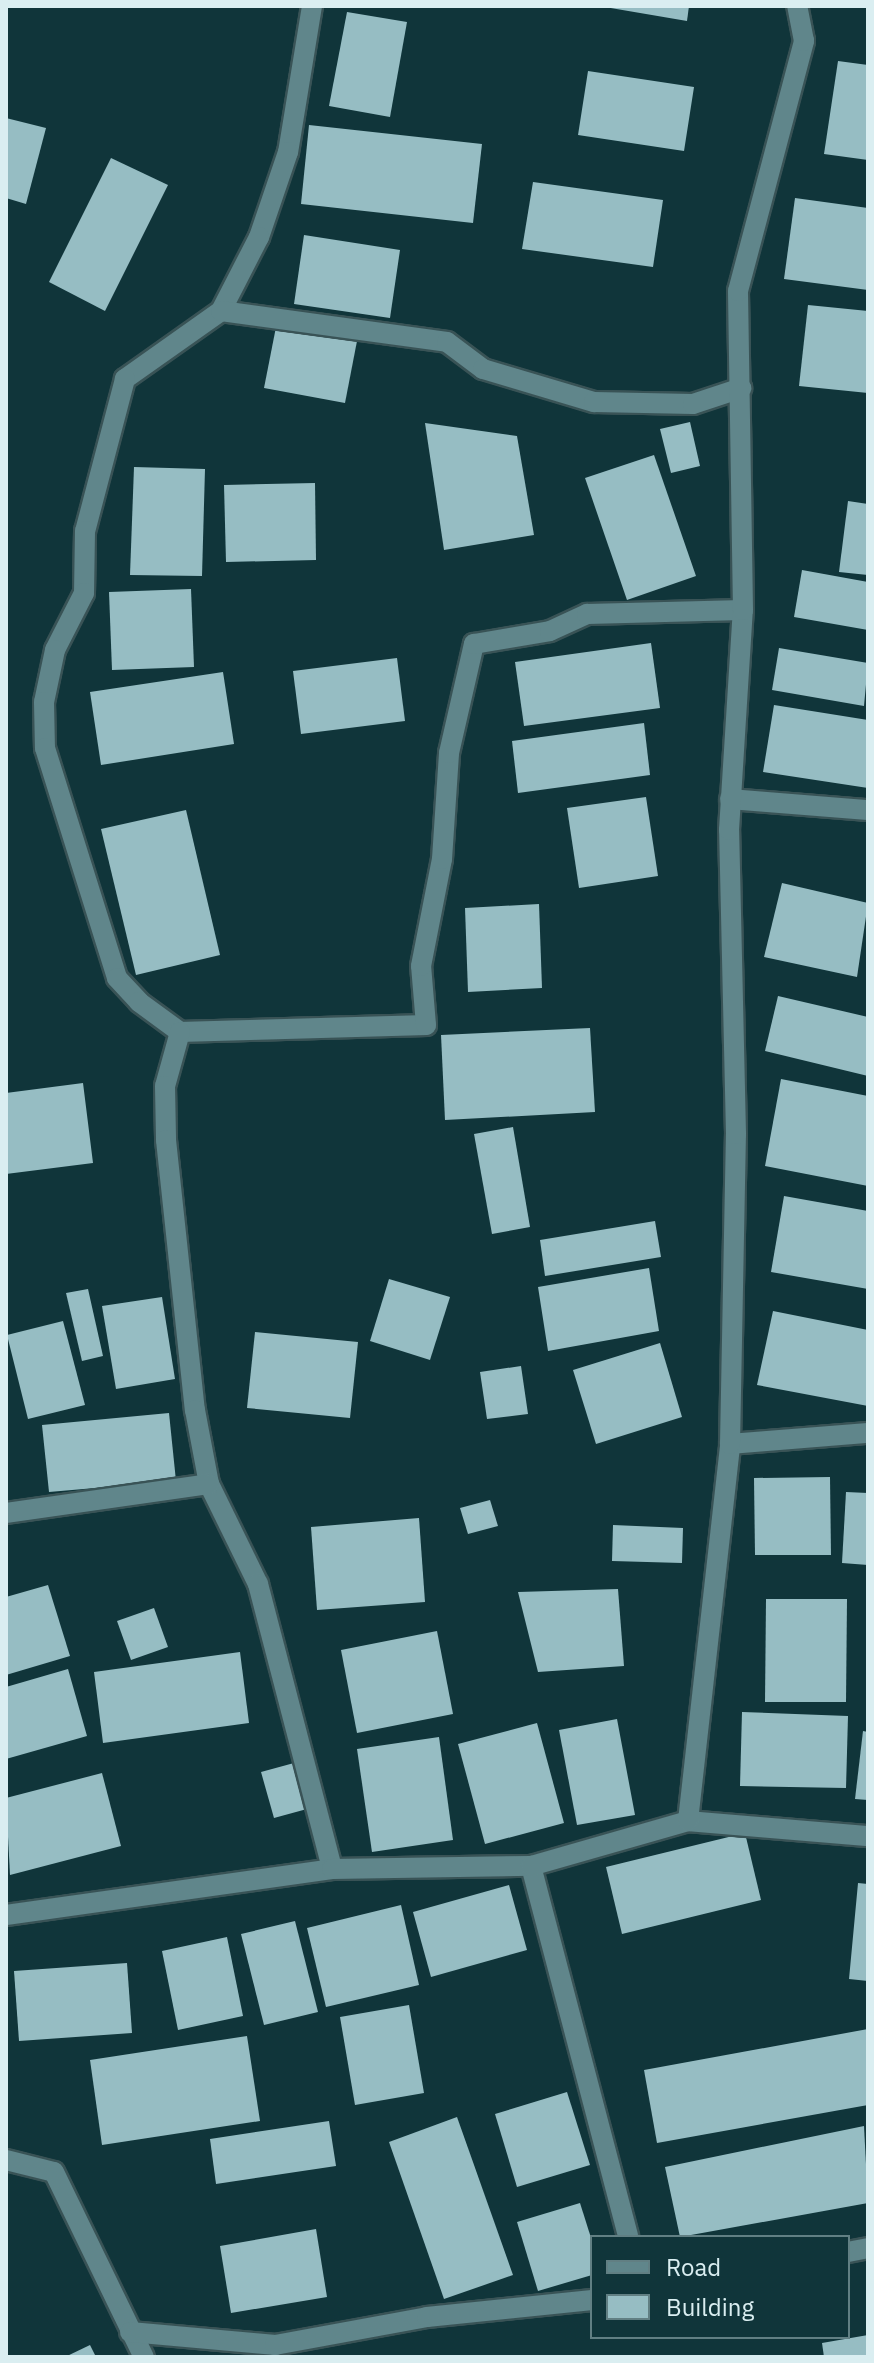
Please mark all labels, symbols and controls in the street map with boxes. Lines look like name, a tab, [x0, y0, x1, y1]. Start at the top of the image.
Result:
legend	[590, 2235, 850, 2339]
text: Road	[666, 2251, 721, 2283]
text: Building	[666, 2291, 754, 2323]

